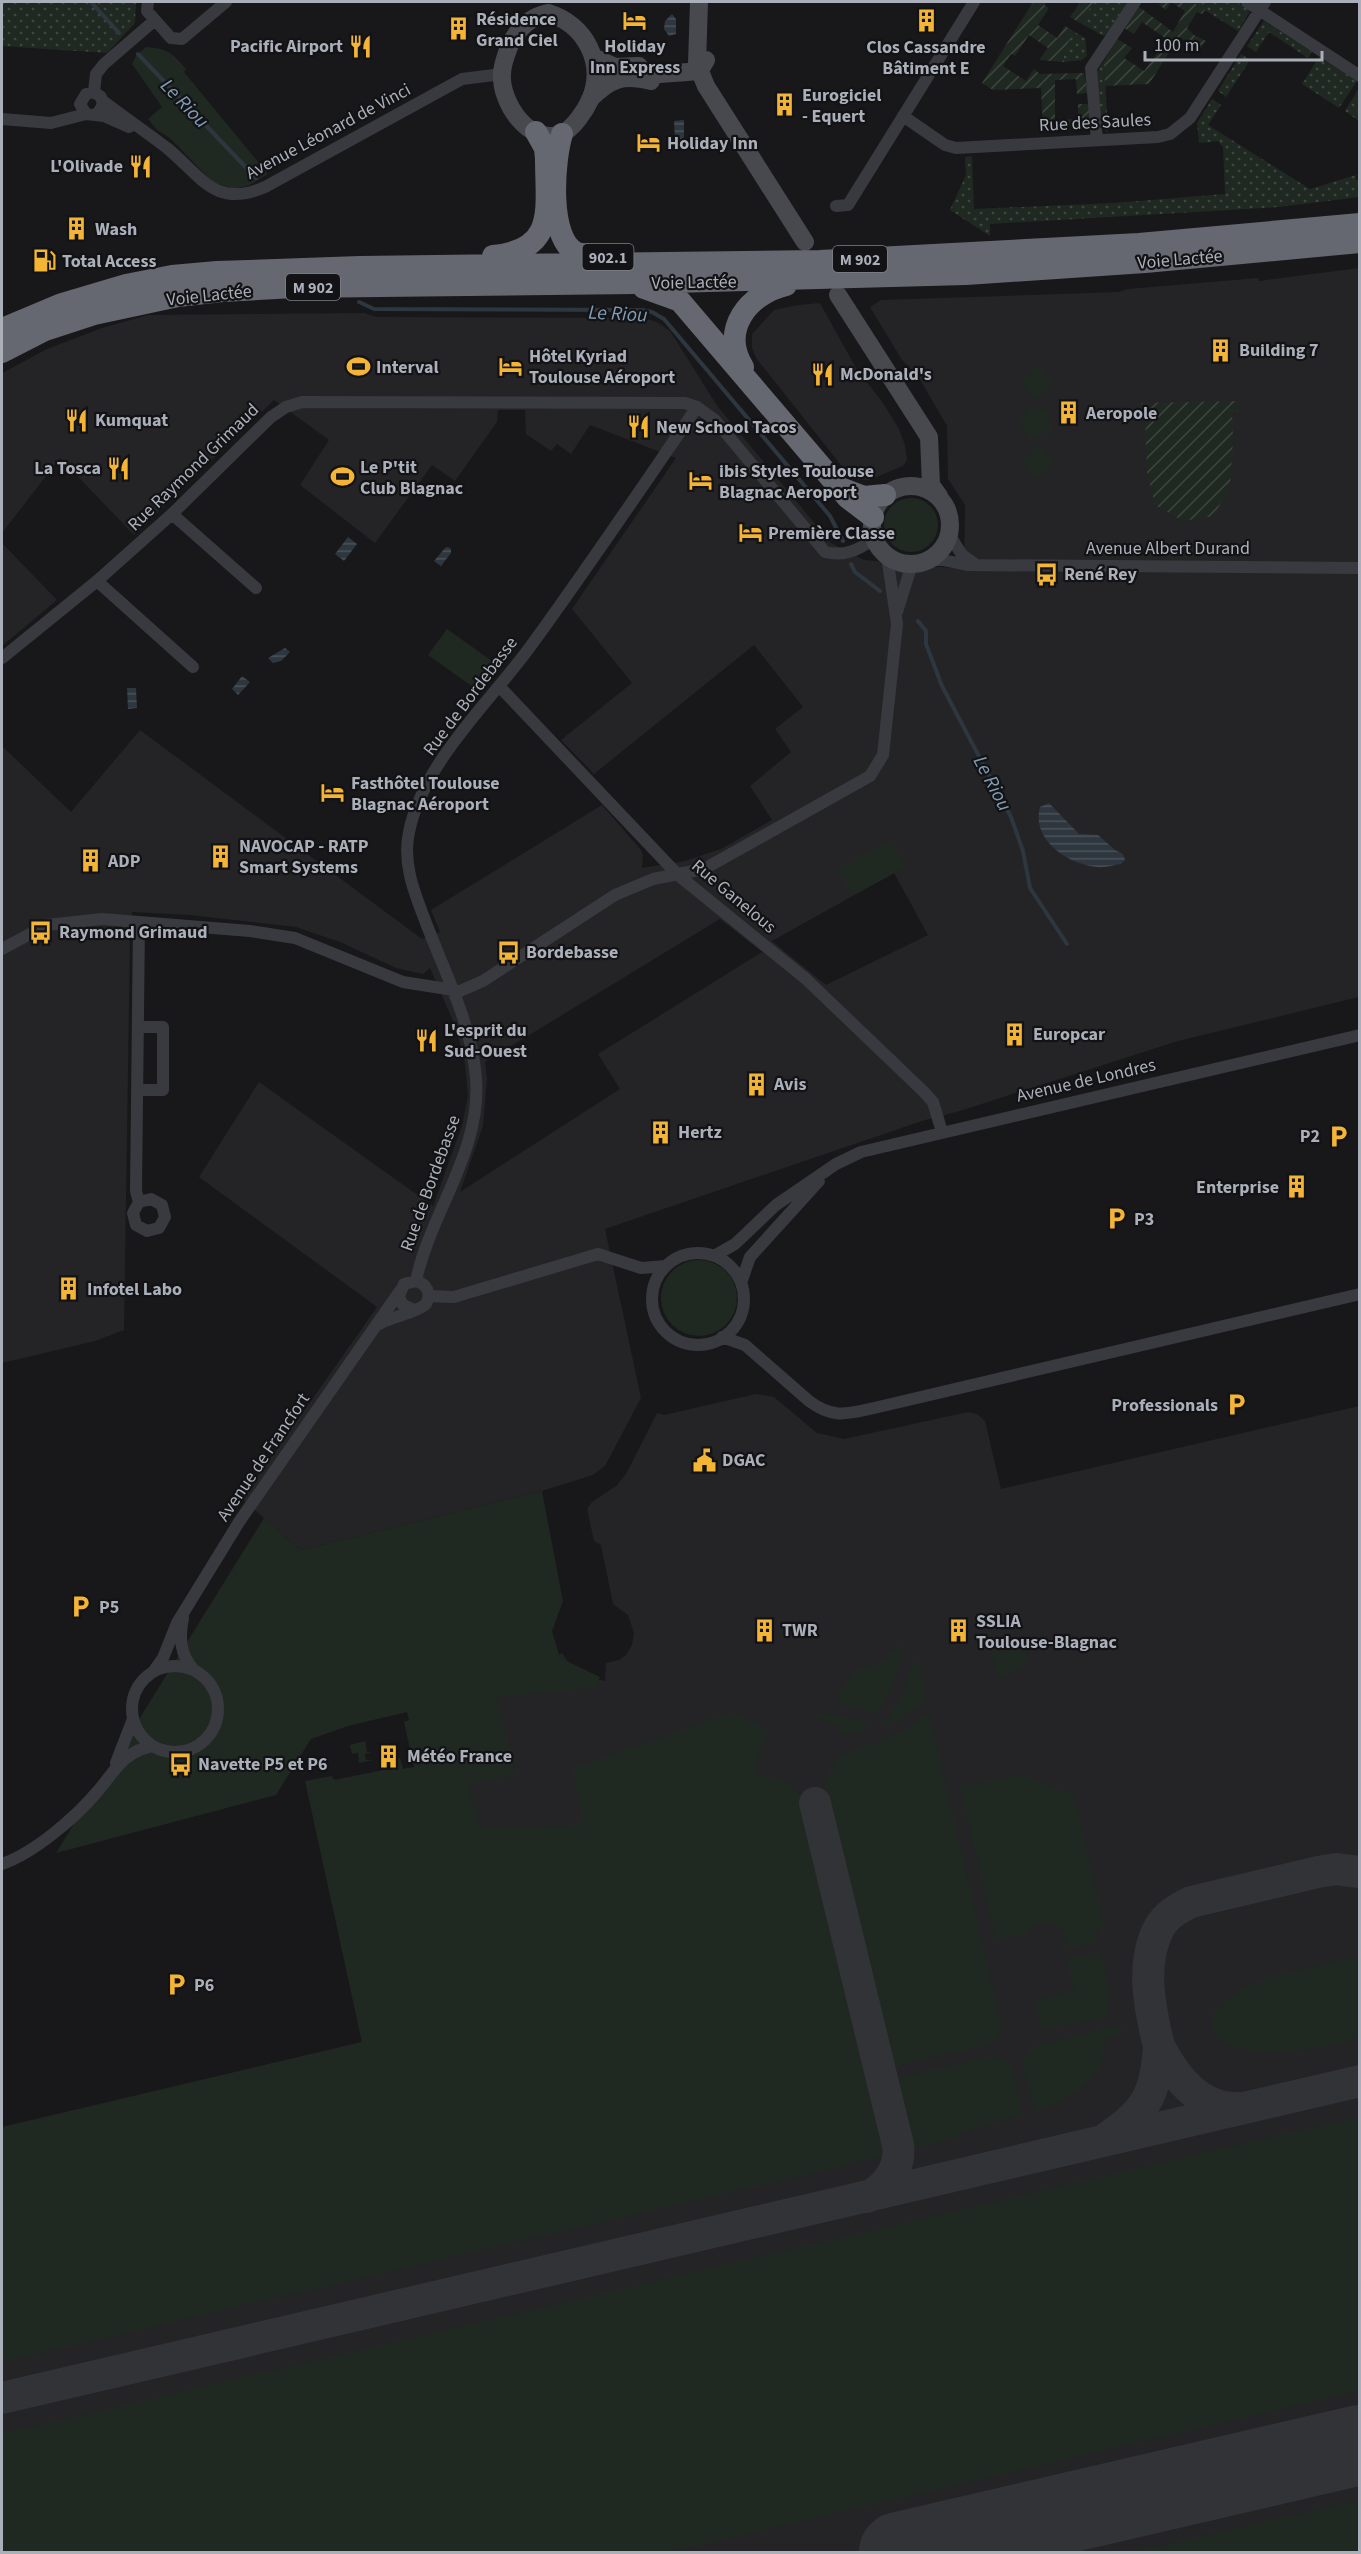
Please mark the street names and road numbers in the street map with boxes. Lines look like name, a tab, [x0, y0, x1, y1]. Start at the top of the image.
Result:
street label: Avenue Léonard de Vinci	[241, 77, 415, 186]
street label: Rue des Saules	[1038, 107, 1152, 138]
street label: Voie Lactée	[1136, 243, 1224, 276]
road number: 902.1	[582, 244, 634, 270]
road number: M 902	[833, 246, 887, 272]
street label: Voie Lactée	[651, 269, 737, 296]
road number: M 902	[286, 274, 340, 300]
street label: Voie Lactée	[165, 279, 253, 312]
street label: Rue Raymond Grimaud	[122, 398, 265, 537]
street label: Avenue Albert Durand	[1086, 536, 1250, 561]
street label: Rue de Bordebasse	[417, 632, 524, 761]
street label: Rue Ganelous	[686, 854, 781, 939]
street label: Avenue de Londres	[1014, 1052, 1158, 1109]
street label: Rue de Bordebasse	[394, 1112, 467, 1255]
street label: Avenue de Francfort	[211, 1388, 316, 1527]

